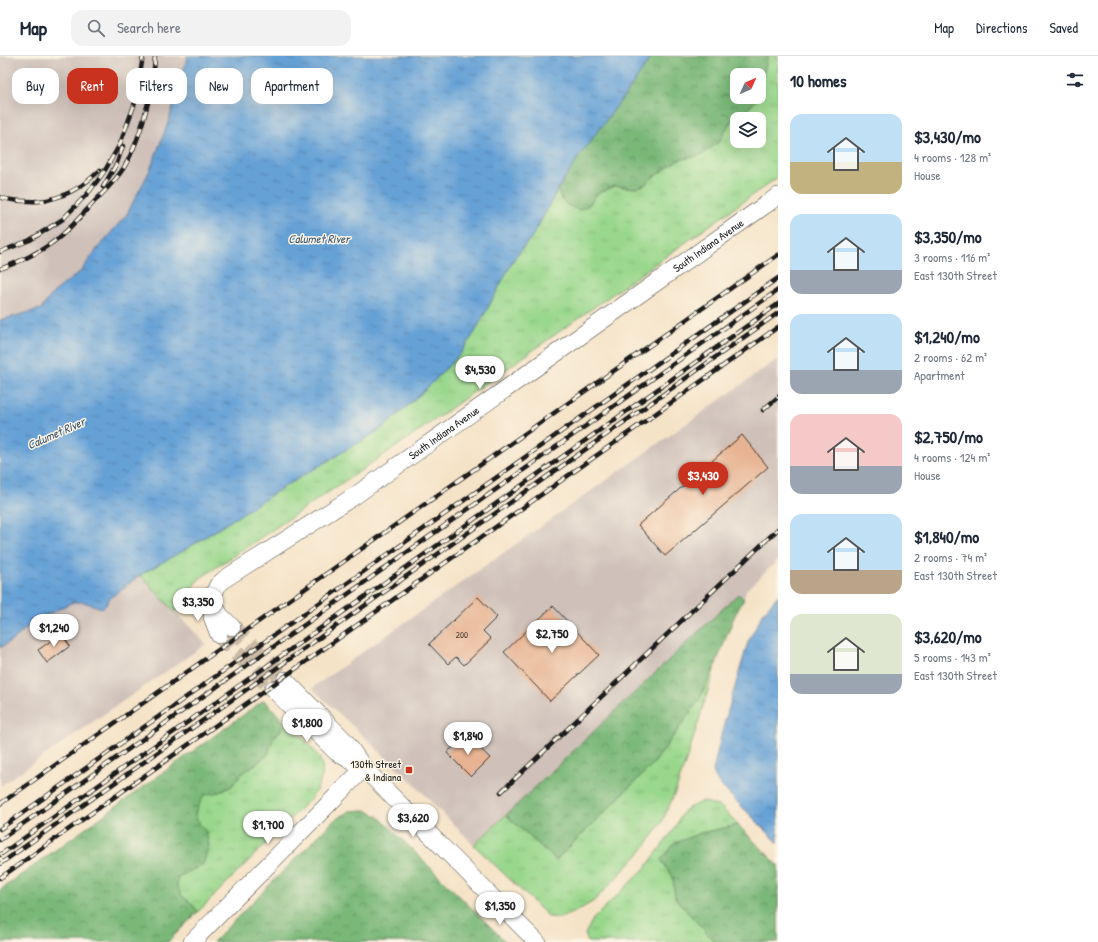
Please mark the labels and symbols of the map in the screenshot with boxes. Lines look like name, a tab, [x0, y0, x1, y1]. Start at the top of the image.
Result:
north arrow	[730, 68, 766, 104]
street label: South Indiana Avenue	[670, 215, 747, 275]
water label: Calumet River	[288, 230, 351, 247]
pin: $4,530	[447, 356, 513, 390]
street label: South Indiana Avenue	[406, 403, 482, 463]
water label: Calumet River	[24, 412, 89, 453]
pin: $3,430	[670, 462, 736, 496]
pin: $3,350	[165, 588, 231, 622]
pin: $1,240	[21, 614, 87, 648]
pin: $2,750	[519, 620, 585, 654]
house number: 200	[456, 629, 468, 641]
pin: $1,800	[274, 709, 340, 743]
pin: $1,840	[435, 722, 501, 756]
place label: 130th Street & Indiana	[351, 757, 402, 784]
marker: 130th Street & Indiana	[404, 765, 414, 775]
pin: $3,620	[380, 804, 446, 838]
pin: $1,700	[235, 811, 301, 845]
pin: $1,350	[467, 892, 533, 926]

